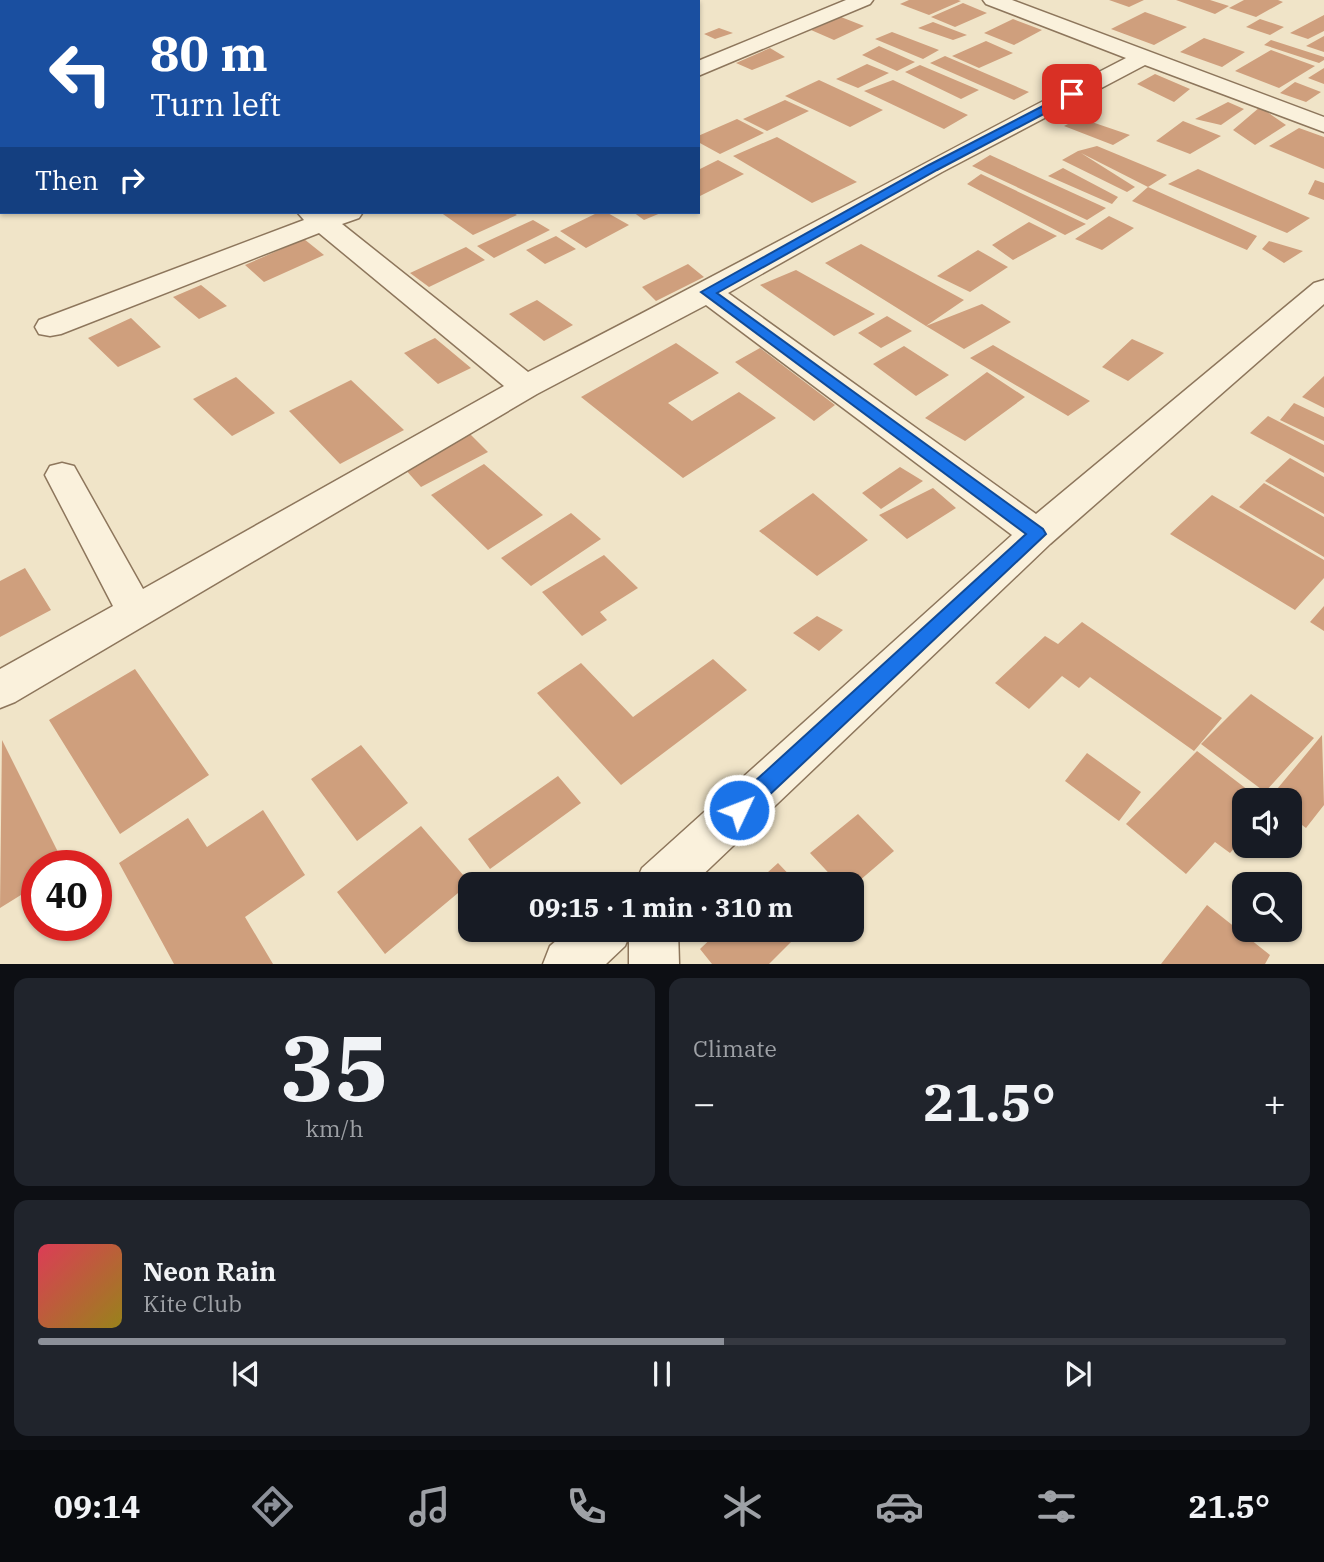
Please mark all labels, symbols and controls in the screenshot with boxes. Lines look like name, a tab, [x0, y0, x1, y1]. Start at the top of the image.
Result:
text: 80 m	[150, 21, 268, 84]
icon: left	[35, 28, 126, 119]
pin	[1042, 64, 1102, 124]
icon: arrive	[1053, 75, 1091, 113]
text: Turn left	[150, 83, 281, 125]
icon: right	[113, 161, 151, 199]
text: Then	[35, 163, 99, 197]
position arrow	[702, 773, 776, 847]
map controls	[1232, 788, 1302, 942]
button: sound	[1232, 788, 1302, 858]
speed limit sign: 40	[21, 850, 112, 941]
button: search	[1232, 872, 1302, 942]
text: 09:15 · 1 min · 310 m	[529, 890, 793, 924]
text: 35	[280, 1008, 389, 1126]
text: Climate	[693, 1033, 777, 1063]
text: 21.5°	[923, 1068, 1056, 1135]
text: −	[693, 1078, 716, 1127]
text: +	[1263, 1078, 1286, 1127]
text: km/h	[305, 1113, 364, 1143]
text: Neon Rain	[143, 1254, 276, 1288]
text: Kite Club	[143, 1288, 242, 1318]
icon: previous	[227, 1355, 265, 1393]
icon: pause	[643, 1355, 681, 1393]
icon: next	[1059, 1355, 1097, 1393]
icon: directions	[248, 1482, 297, 1531]
icon: music	[405, 1482, 454, 1531]
icon: phone	[562, 1482, 611, 1531]
icon: climate	[718, 1482, 767, 1531]
icon: car	[875, 1482, 924, 1531]
icon: filters	[1032, 1482, 1081, 1531]
text: 09:14	[54, 1485, 140, 1527]
text: 21.5°	[1188, 1485, 1270, 1527]

